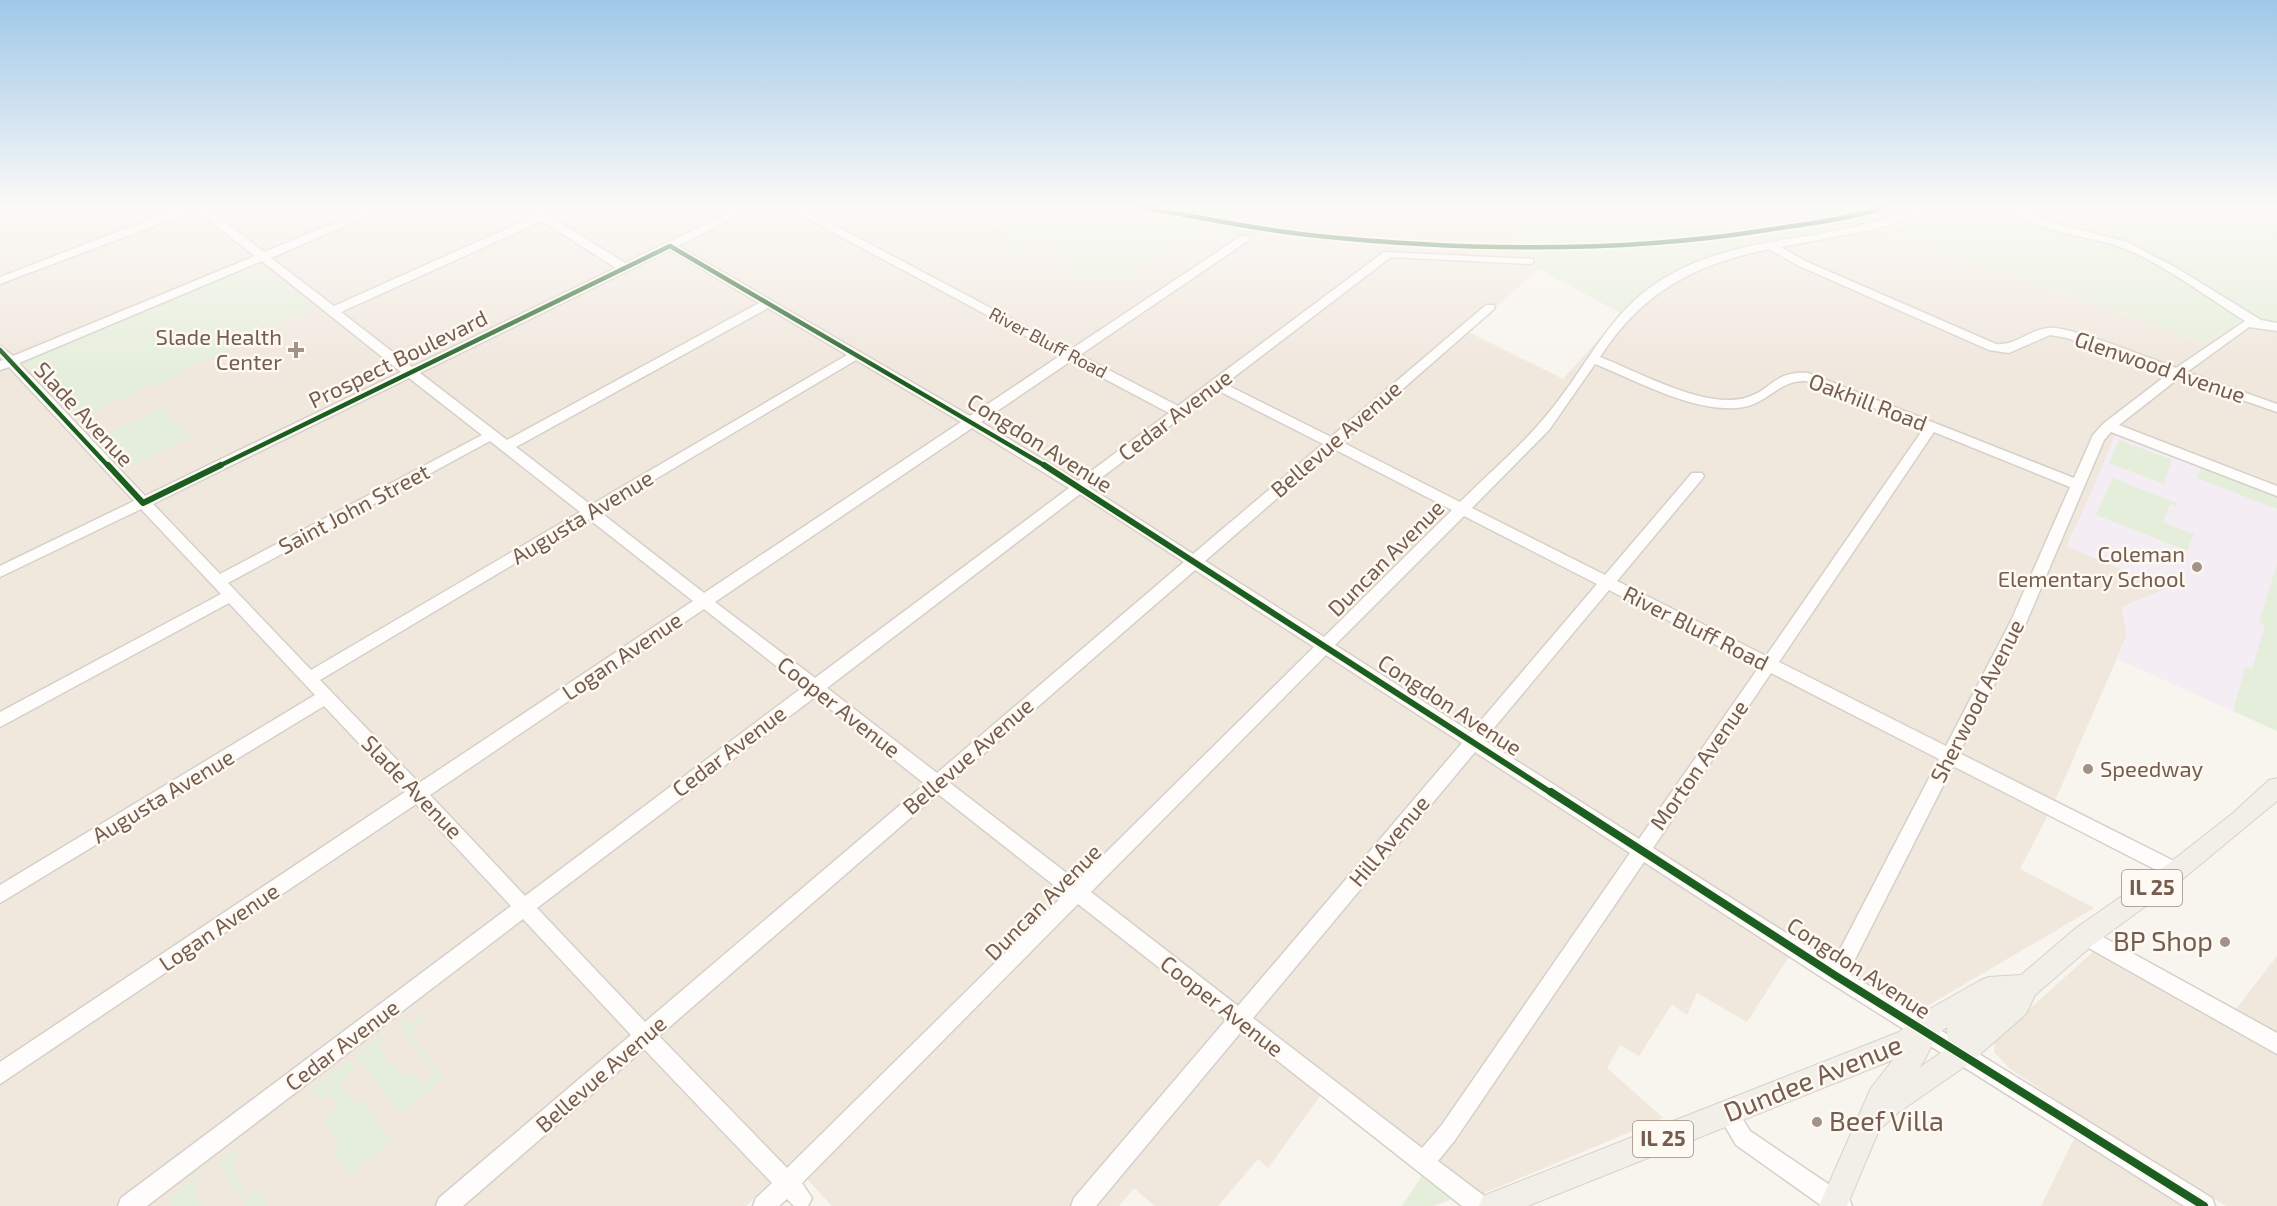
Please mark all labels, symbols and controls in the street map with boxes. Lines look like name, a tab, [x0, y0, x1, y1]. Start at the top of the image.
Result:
street label: River Bluff Road	[986, 302, 1111, 382]
street label: Prospect Boulevard	[304, 304, 491, 413]
place label: Slade Health Center	[156, 323, 282, 374]
street label: Glenwood Avenue	[2072, 325, 2249, 407]
marker: Slade Health Center	[287, 341, 305, 359]
street label: Slade Avenue	[30, 356, 140, 471]
street label: Cedar Avenue	[1112, 363, 1236, 465]
street label: Oakhill Road	[1806, 367, 1931, 435]
street label: Bellevue Avenue	[1265, 375, 1406, 502]
street label: Congdon Avenue	[963, 387, 1118, 497]
street label: Saint John Street	[274, 457, 433, 559]
street label: Augusta Avenue	[506, 464, 657, 569]
street label: Duncan Avenue	[1322, 494, 1449, 621]
place label: Coleman Elementary School	[1998, 540, 2185, 591]
marker: Coleman Elementary School	[2190, 560, 2204, 574]
street label: River Bluff Road	[1619, 579, 1773, 675]
street label: Logan Avenue	[557, 606, 686, 705]
street label: Sherwood Avenue	[1924, 615, 2028, 786]
street label: Congdon Avenue	[1374, 648, 1527, 760]
street label: Cooper Avenue	[773, 650, 906, 762]
street label: Bellevue Avenue	[897, 692, 1038, 819]
street label: Morton Avenue	[1644, 695, 1753, 834]
street label: Cedar Avenue	[666, 699, 790, 801]
street label: Slade Avenue	[357, 729, 468, 843]
street label: Augusta Avenue	[87, 743, 238, 848]
place label: Speedway	[2100, 755, 2203, 781]
marker: Speedway	[2081, 762, 2095, 776]
street label: Hill Avenue	[1343, 790, 1434, 891]
street label: Duncan Avenue	[979, 838, 1106, 965]
road number: IL 25	[2122, 870, 2182, 906]
street label: Logan Avenue	[154, 877, 283, 976]
street label: Congdon Avenue	[1783, 911, 1936, 1023]
place label: BP Shop	[2113, 924, 2213, 957]
marker: BP Shop	[2218, 935, 2232, 949]
street label: Cooper Avenue	[1156, 949, 1289, 1061]
street label: Cedar Avenue	[279, 993, 403, 1095]
street label: Bellevue Avenue	[530, 1010, 671, 1137]
street label: Dundee Avenue	[1718, 1027, 1906, 1127]
place label: Beef Villa	[1829, 1104, 1944, 1136]
marker: Beef Villa	[1810, 1115, 1824, 1129]
road number: IL 25	[1633, 1121, 1693, 1157]

